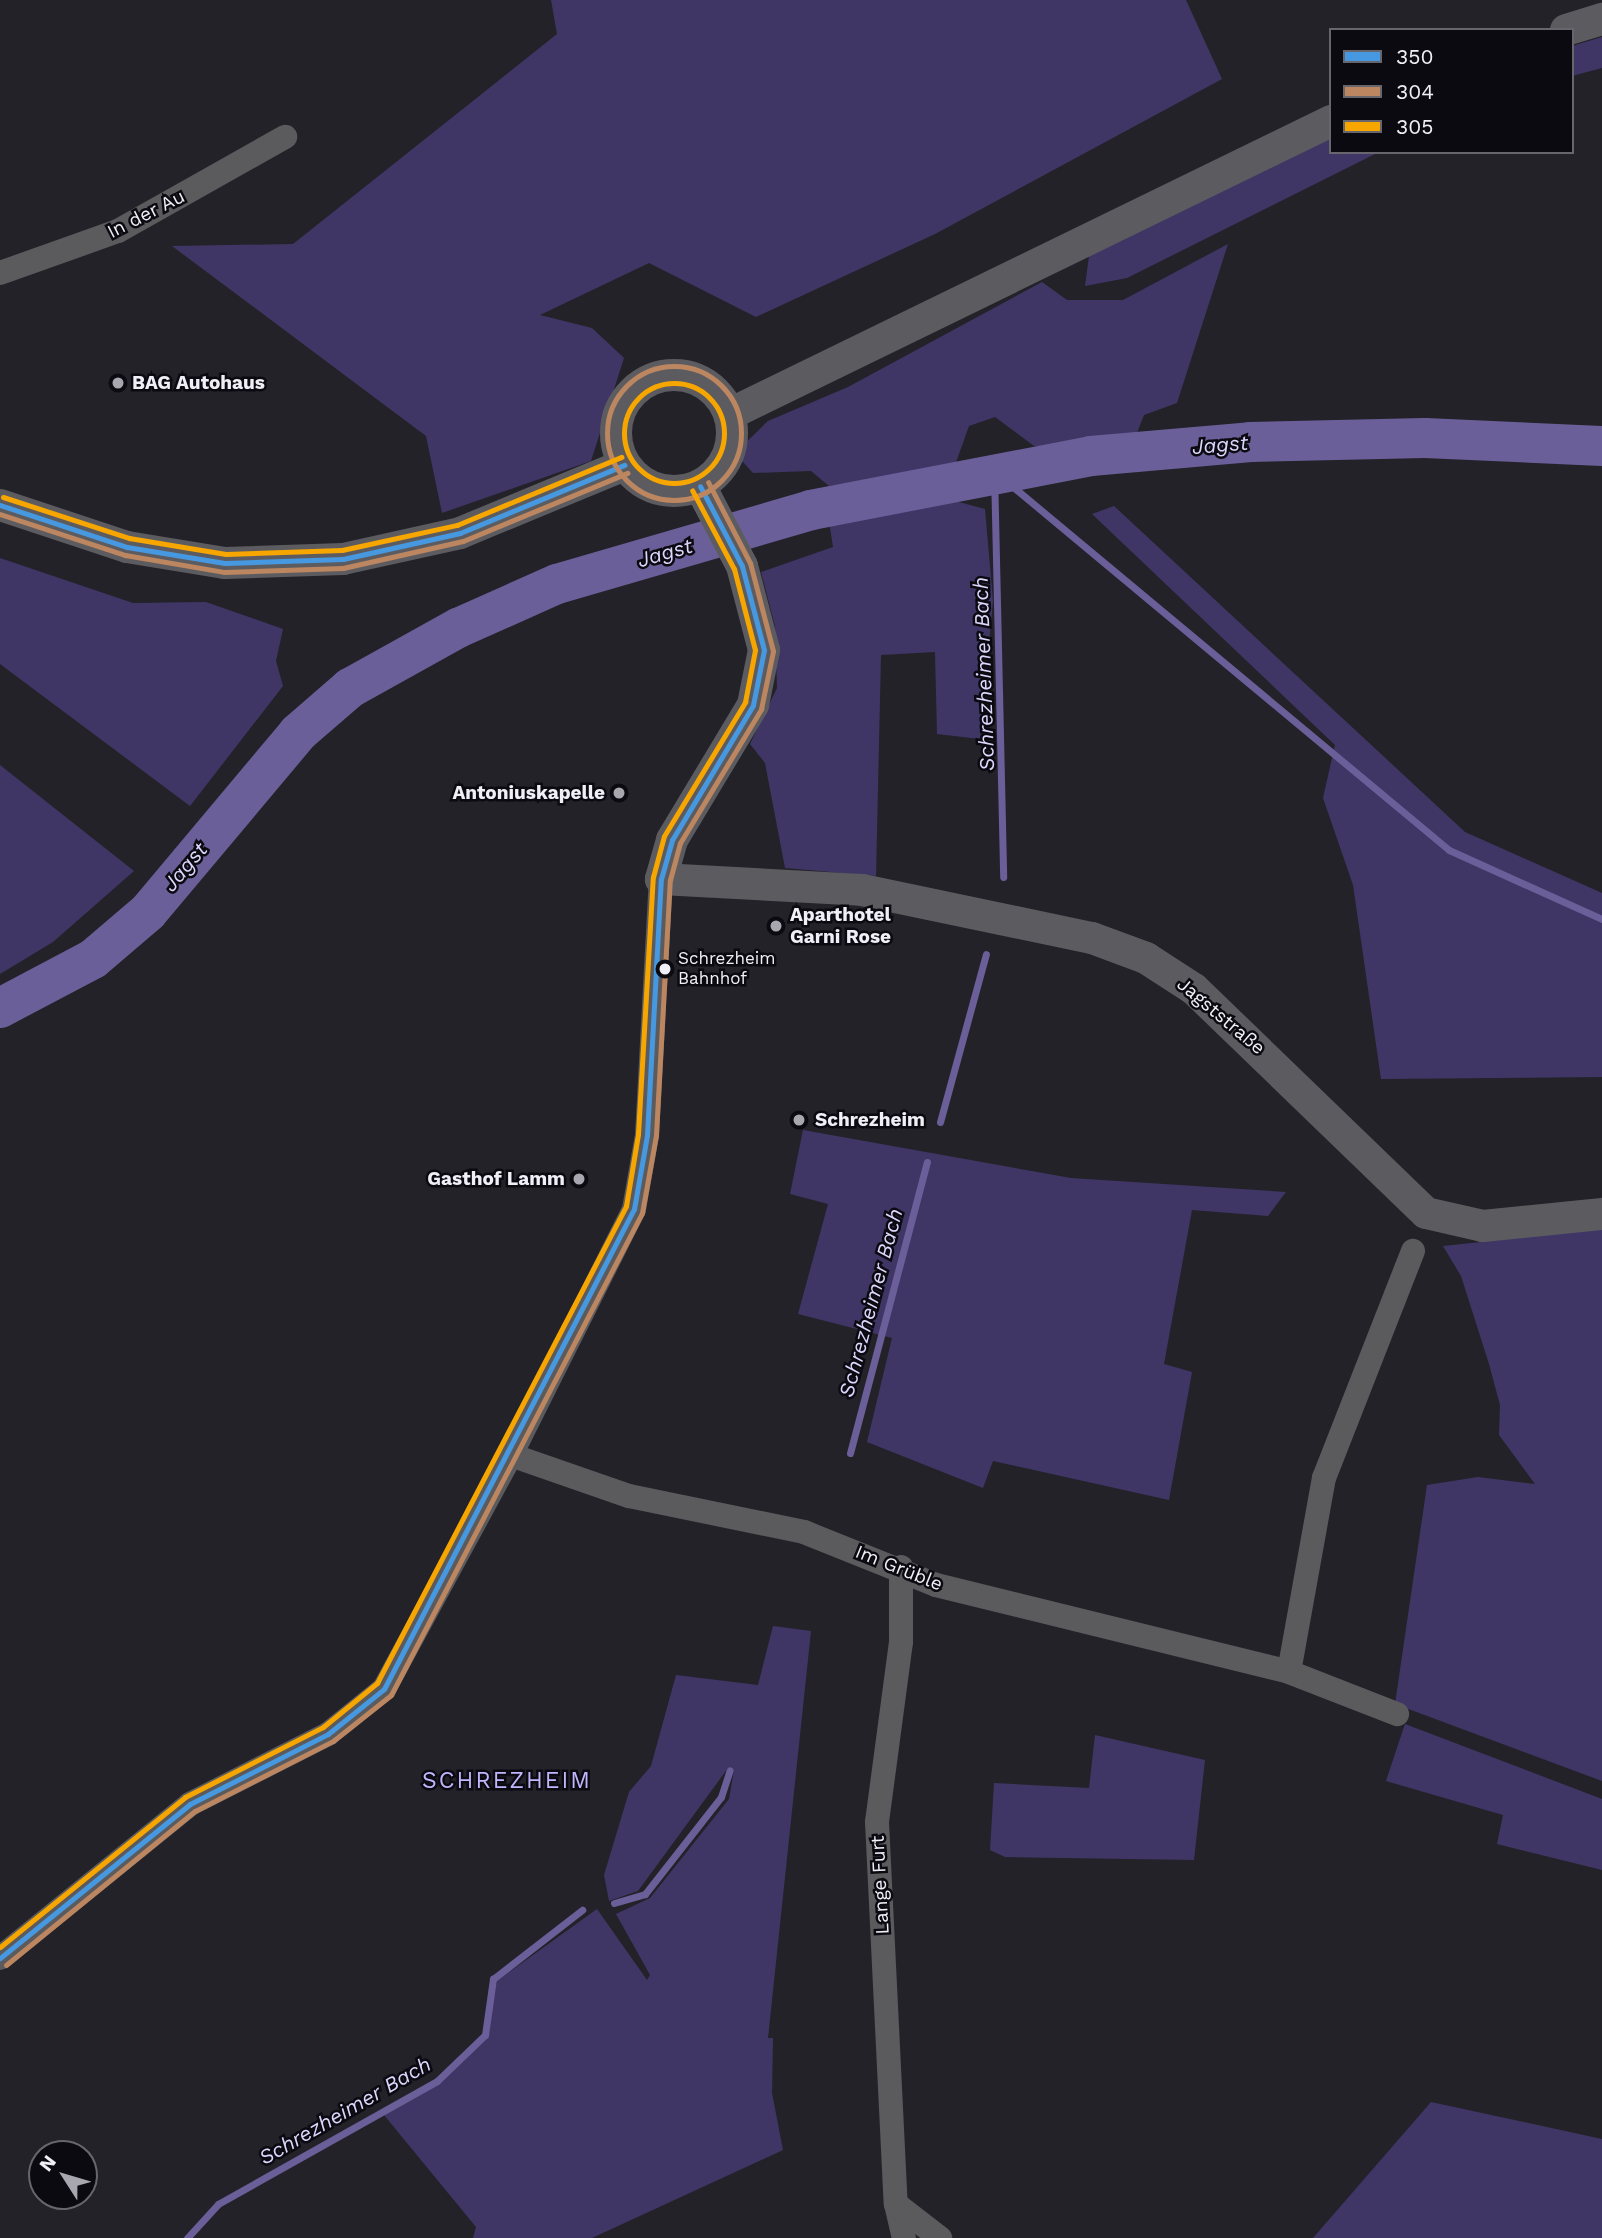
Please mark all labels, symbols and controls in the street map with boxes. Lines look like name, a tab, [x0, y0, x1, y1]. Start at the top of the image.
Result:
legend	[1329, 28, 1574, 154]
text: 350	[1396, 44, 1434, 69]
text: 304	[1396, 79, 1434, 104]
text: 305	[1396, 114, 1434, 139]
street label: In der Au	[103, 185, 189, 243]
place label: BAG Autohaus	[132, 372, 265, 394]
marker: BAG Autohaus	[110, 375, 126, 391]
water label: Jagst	[1191, 430, 1249, 460]
water label: Jagst	[634, 533, 696, 573]
water label: Schrezheimer Bach	[968, 576, 1000, 772]
place label: Antoniuskapelle	[452, 782, 605, 804]
marker: Antoniuskapelle	[611, 785, 627, 801]
water label: Jagst	[157, 837, 213, 897]
place label: Aparthotel Garni Rose	[790, 904, 891, 948]
marker: Aparthotel Garni Rose	[768, 918, 784, 934]
place label: Schrezheim Bahnhof	[678, 949, 776, 989]
marker: Schrezheim Bahnhof	[658, 962, 672, 976]
street label: Jagststraße	[1172, 973, 1270, 1059]
place label: Schrezheim	[815, 1109, 925, 1131]
marker: Schrezheim	[789, 1110, 809, 1130]
place label: Gasthof Lamm	[427, 1168, 565, 1190]
marker: Gasthof Lamm	[571, 1171, 587, 1187]
water label: Schrezheimer Bach	[834, 1206, 908, 1400]
street label: Im Grüble	[852, 1540, 946, 1596]
district label: SCHREZHEIM	[423, 1767, 591, 1795]
street label: Lange Furt	[866, 1835, 894, 1935]
water label: Schrezheimer Bach	[254, 2051, 436, 2171]
north arrow	[28, 2140, 98, 2210]
text: N	[34, 2151, 61, 2176]

